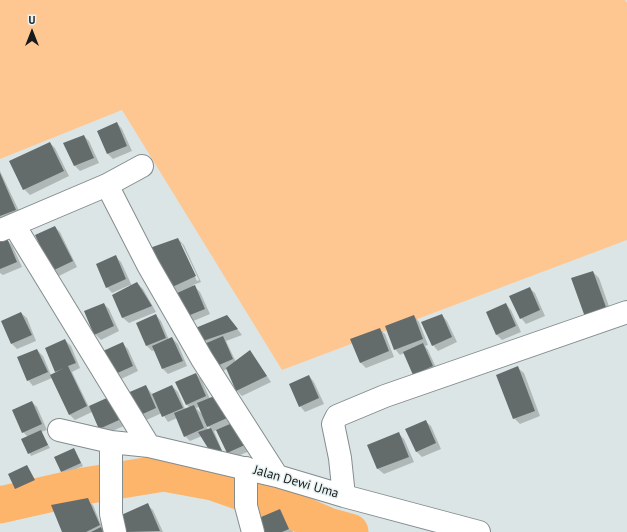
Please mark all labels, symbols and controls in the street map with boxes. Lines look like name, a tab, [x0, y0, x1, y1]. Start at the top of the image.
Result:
north arrow	[12, 12, 52, 52]
text: U	[29, 13, 35, 27]
street label: Jalan Dewi Uma	[252, 462, 340, 502]

